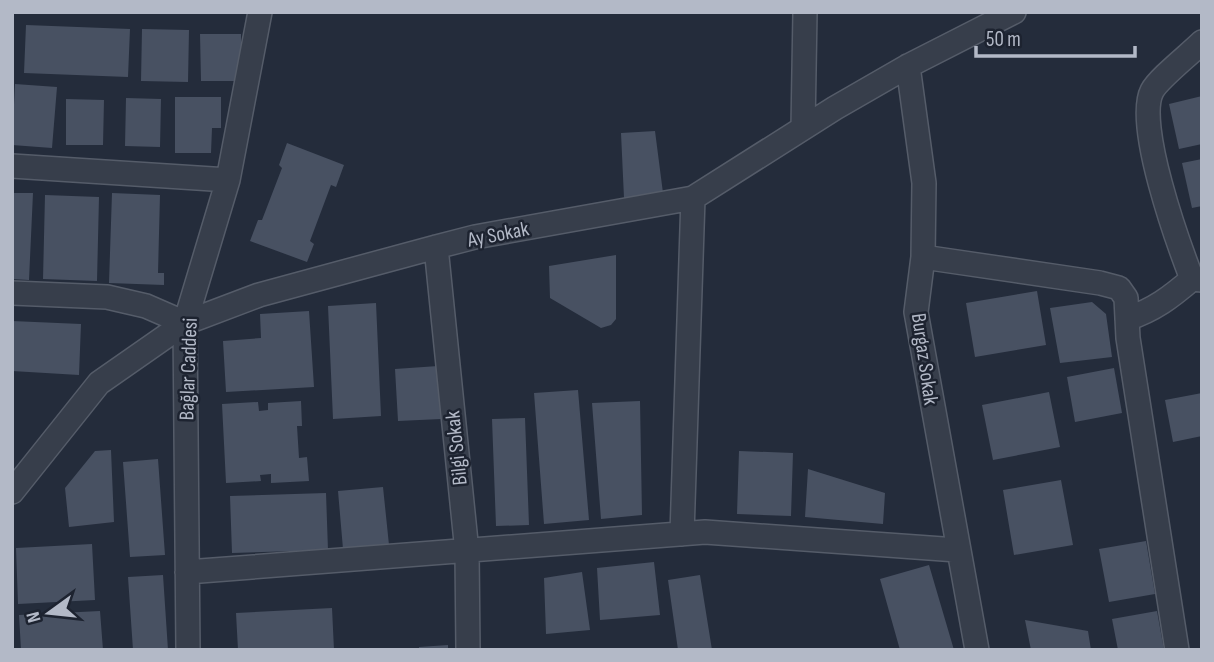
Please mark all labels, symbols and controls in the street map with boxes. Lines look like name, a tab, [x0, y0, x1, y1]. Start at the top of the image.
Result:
scale bar	[976, 14, 1135, 58]
text: 50 m	[986, 27, 1021, 52]
street label: Ay Sokak	[464, 216, 531, 253]
street label: Burgaz Sokak	[906, 312, 943, 407]
street label: Bağlar Caddesi	[174, 317, 203, 421]
street label: Bilgi Sokak	[440, 410, 473, 486]
north arrow	[14, 578, 84, 648]
text: N	[22, 609, 46, 625]

